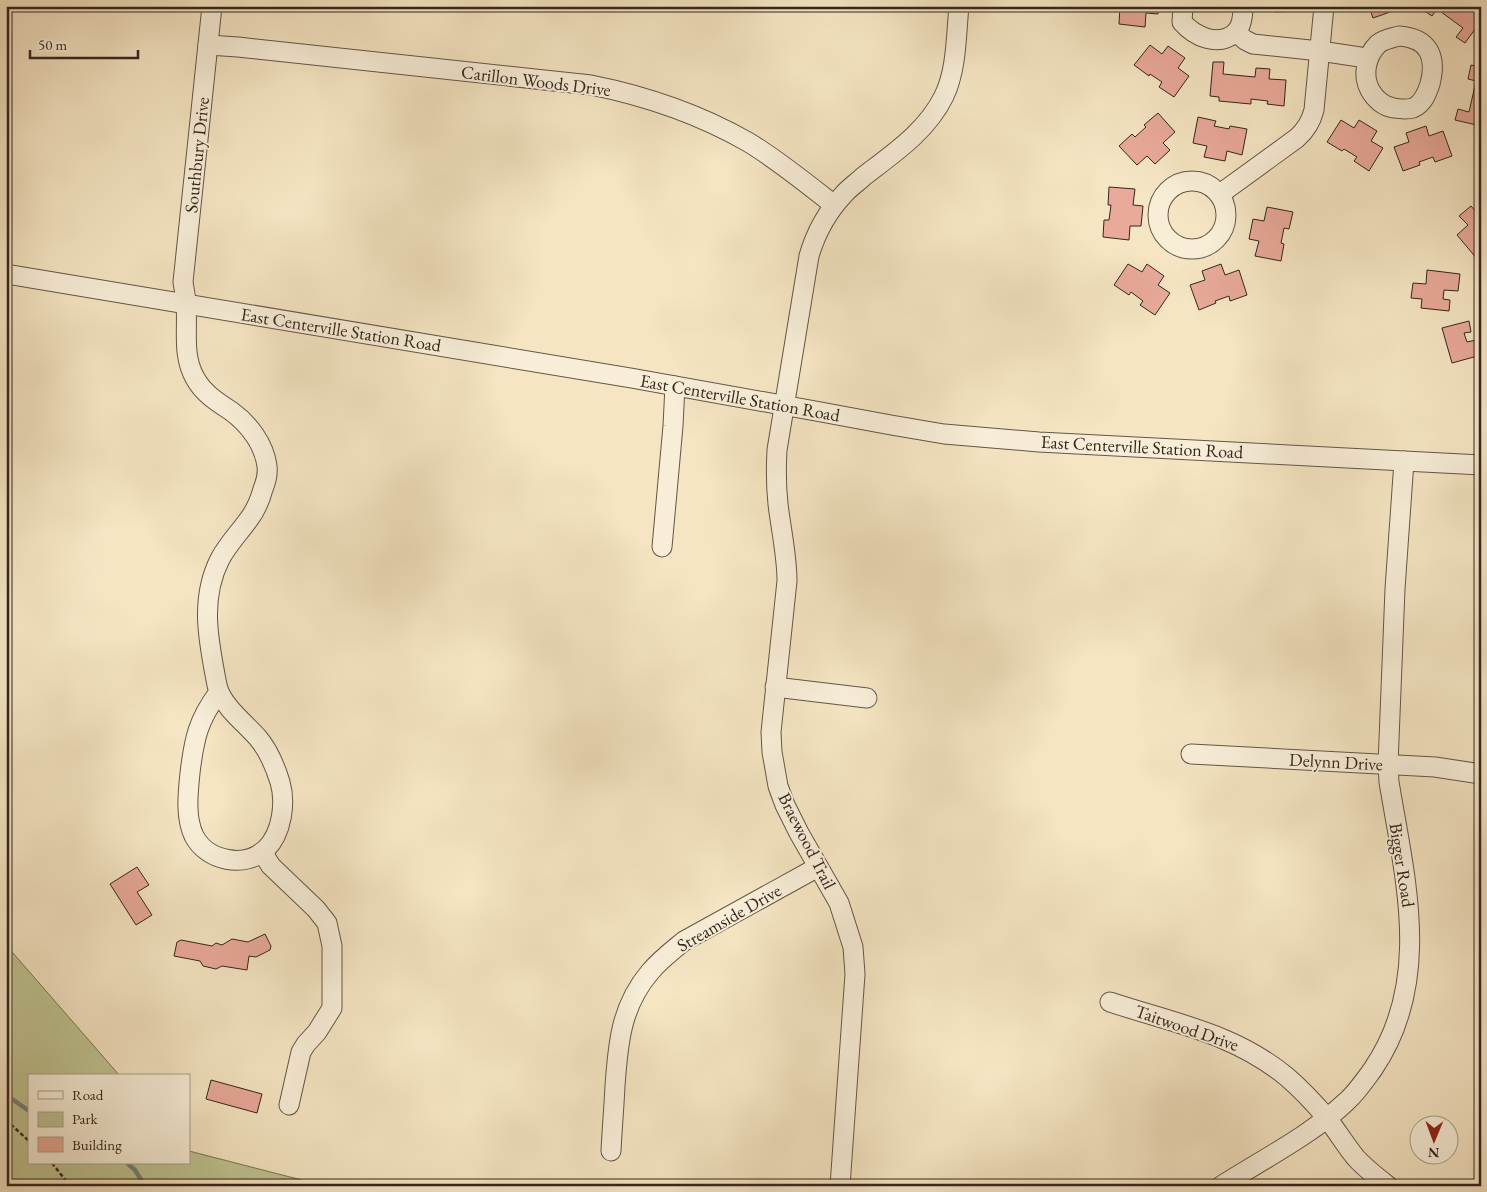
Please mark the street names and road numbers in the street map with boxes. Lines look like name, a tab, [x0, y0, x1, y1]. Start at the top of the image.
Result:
street label: Carillon Woods Drive	[460, 60, 612, 101]
street label: Southbury Drive	[179, 96, 214, 214]
street label: East Centerville Station Road	[239, 302, 444, 357]
street label: East Centerville Station Road	[638, 369, 843, 427]
street label: East Centerville Station Road	[1040, 430, 1245, 463]
street label: Delynn Drive	[1289, 748, 1383, 775]
street label: Braewood Trail	[773, 789, 842, 893]
street label: Bigger Road	[1384, 821, 1421, 910]
street label: Streamside Drive	[672, 878, 785, 957]
street label: Taitwood Drive	[1132, 999, 1242, 1056]

